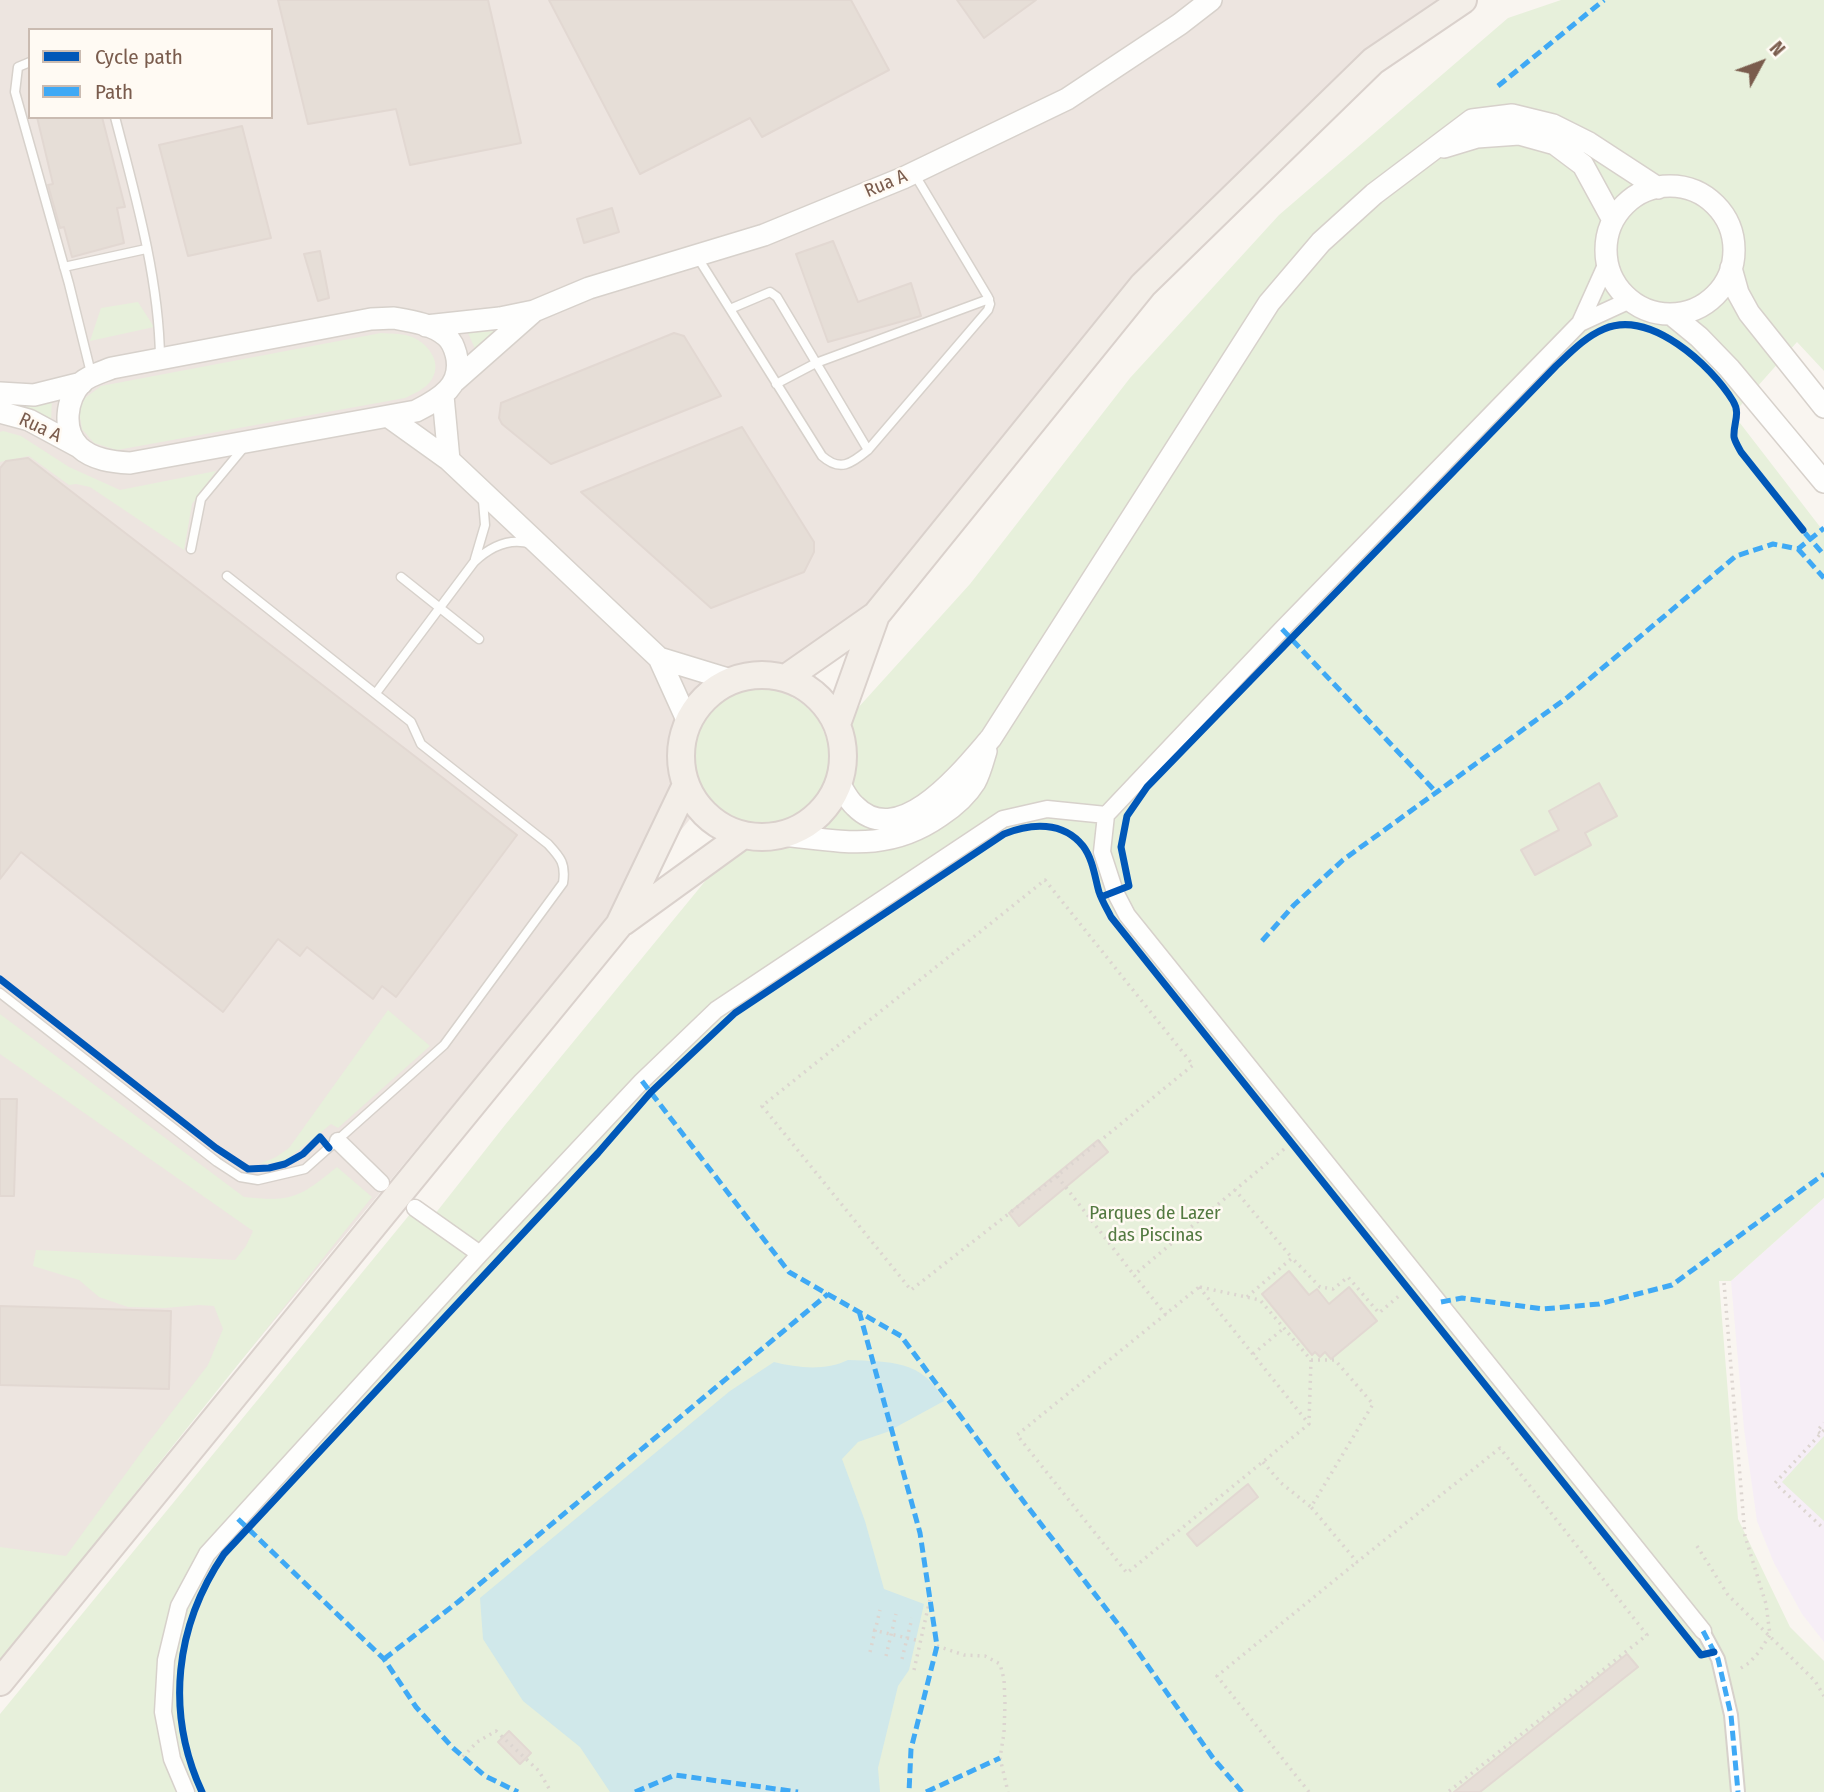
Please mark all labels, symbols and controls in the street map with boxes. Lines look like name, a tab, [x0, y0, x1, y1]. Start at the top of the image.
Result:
legend	[28, 28, 273, 119]
north arrow	[1726, 28, 1796, 98]
text: N	[1765, 37, 1790, 61]
text: Cycle path	[95, 44, 183, 70]
text: Path	[95, 79, 133, 105]
street label: Rua A	[861, 165, 911, 203]
street label: Rua A	[15, 408, 65, 448]
park label: Parques de Lazer das Piscinas	[1089, 1203, 1221, 1247]

